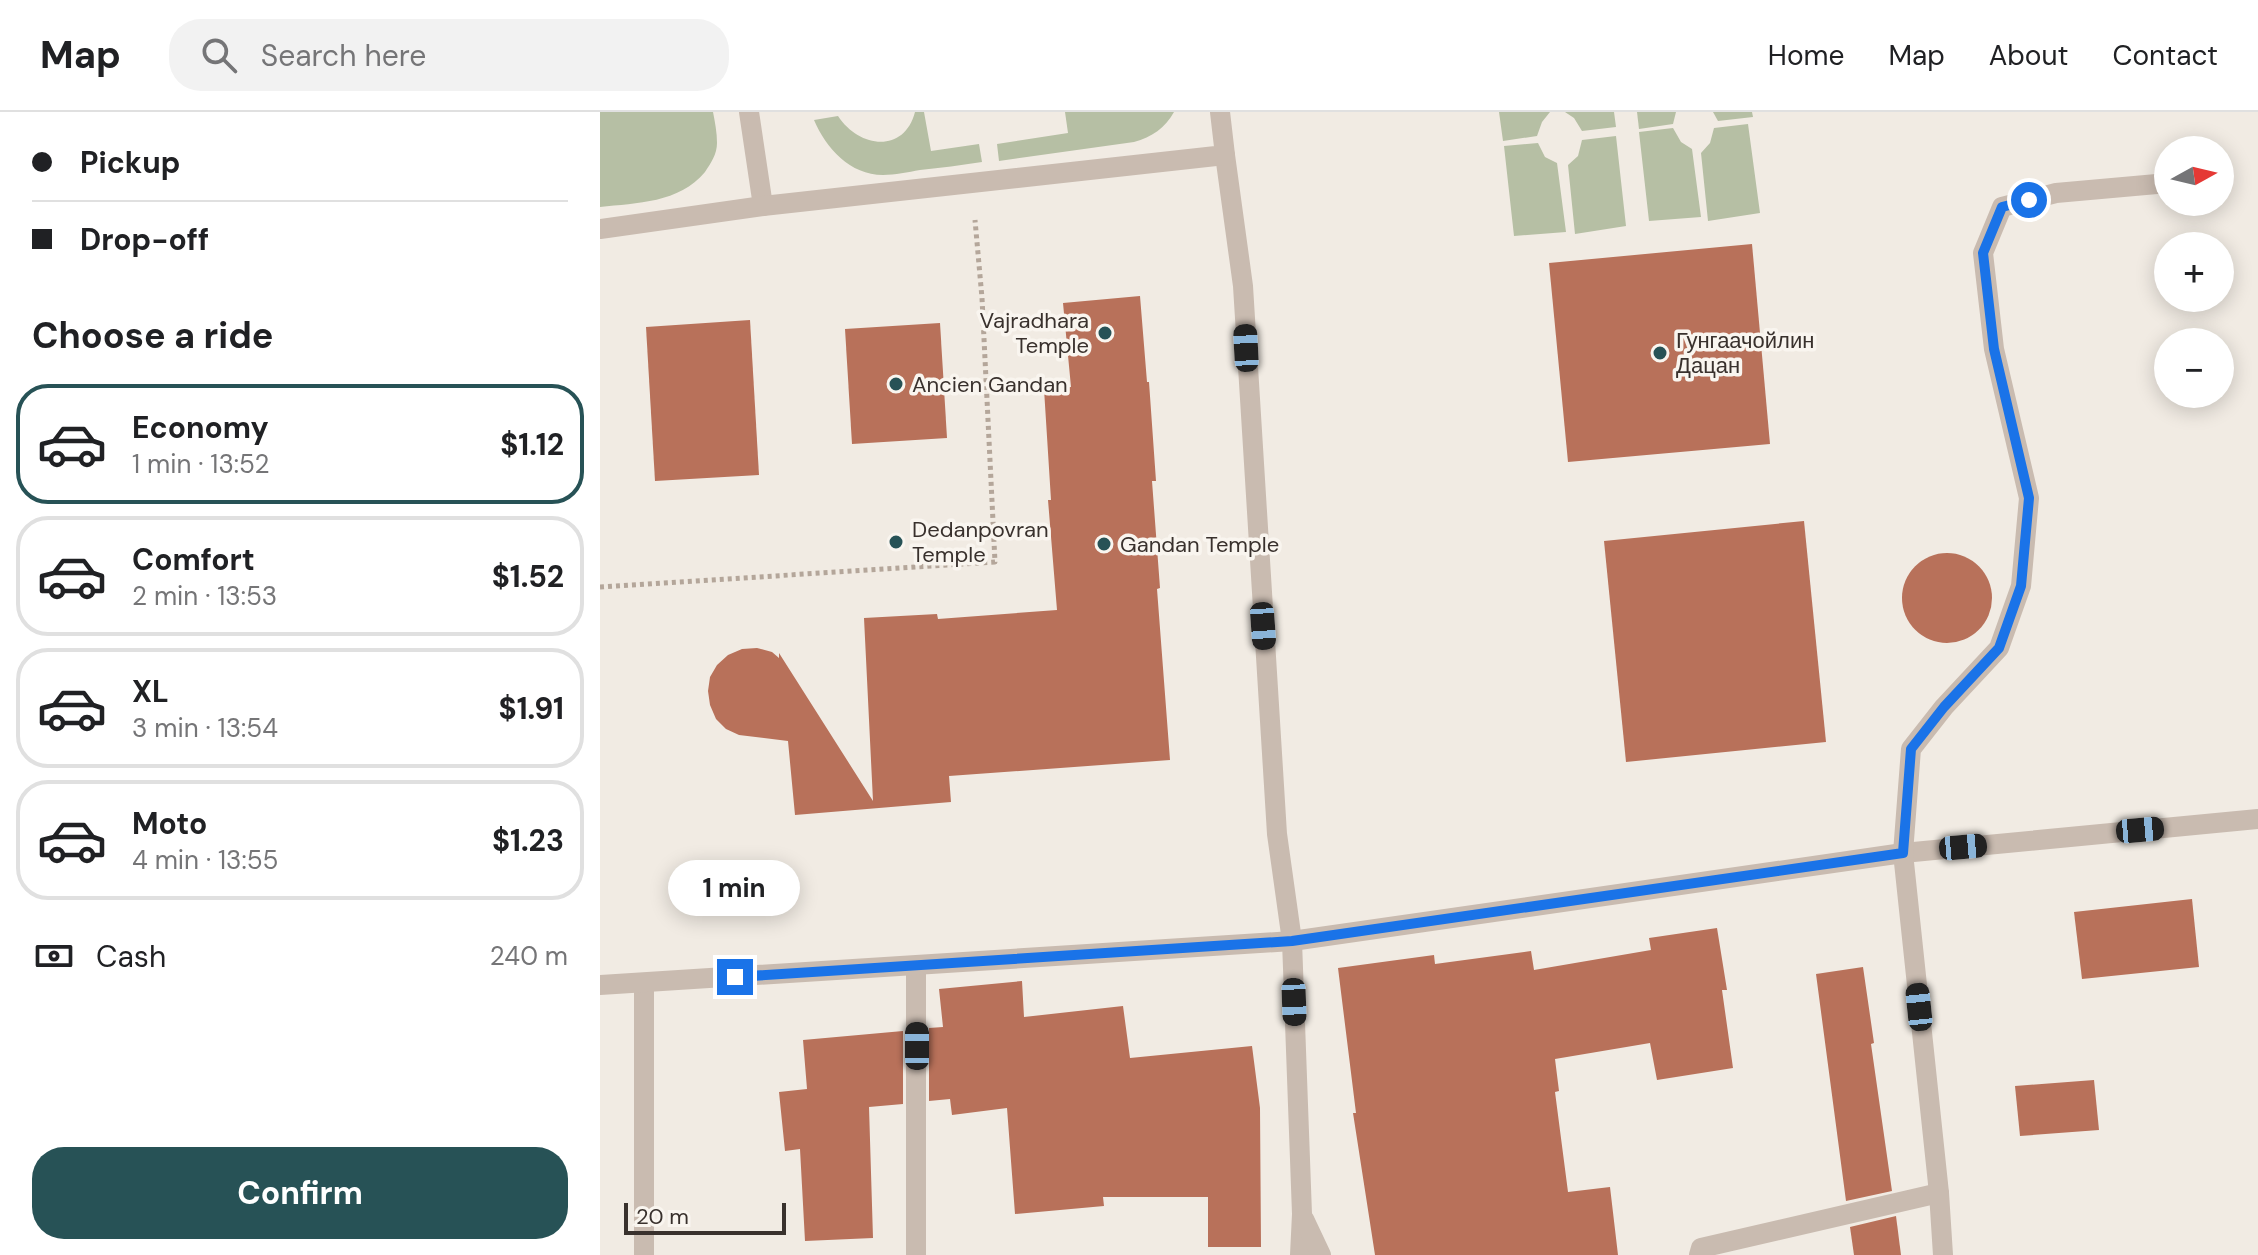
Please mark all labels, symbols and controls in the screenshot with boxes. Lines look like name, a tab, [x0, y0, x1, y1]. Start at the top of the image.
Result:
search box	[169, 19, 729, 91]
text: Map	[40, 30, 121, 80]
icon: search	[197, 33, 241, 77]
text: Search here	[261, 36, 426, 75]
text: Home	[1768, 37, 1844, 74]
text: Map	[1888, 37, 1945, 74]
text: About	[1989, 37, 2068, 74]
text: Contact	[2112, 37, 2218, 74]
north arrow	[2154, 136, 2234, 216]
map controls	[2154, 136, 2234, 408]
text: Pickup	[80, 143, 180, 182]
route start	[2011, 182, 2047, 218]
text: Drop-off	[80, 220, 209, 259]
button: +	[2154, 232, 2234, 312]
place label: Vajradhara Temple	[980, 306, 1089, 360]
text: Choose a ride	[32, 312, 273, 359]
car	[1233, 323, 1259, 373]
marker: Vajradhara Temple	[1096, 324, 1114, 342]
place label: Гунгаачойлин Дацан	[1676, 326, 1814, 380]
button: −	[2154, 328, 2234, 408]
marker: Гунгаачойлин Дацан	[1651, 344, 1669, 362]
place label: Ancien Gandan	[912, 370, 1068, 399]
marker: Ancien Gandan	[887, 375, 905, 393]
icon: car	[36, 408, 108, 480]
text: Economy	[132, 408, 269, 447]
text: $1.12	[500, 425, 564, 464]
text: 1 min · 13:52	[132, 447, 269, 481]
place label: Dedanpovran Temple	[912, 515, 1049, 569]
place label: Gandan Temple	[1120, 530, 1279, 559]
marker: Dedanpovran Temple	[887, 533, 905, 551]
marker: Gandan Temple	[1095, 535, 1113, 553]
icon: car	[36, 540, 108, 612]
text: Comfort	[132, 540, 255, 579]
text: $1.52	[492, 557, 564, 596]
text: 2 min · 13:53	[132, 579, 277, 613]
car	[1249, 601, 1277, 651]
icon: car	[36, 672, 108, 744]
text: XL	[132, 672, 169, 711]
text: $1.91	[499, 689, 564, 728]
text: 3 min · 13:54	[132, 711, 278, 745]
icon: car	[36, 804, 108, 876]
text: Moto	[132, 804, 207, 843]
car	[2115, 816, 2165, 844]
text: $1.23	[492, 821, 564, 860]
car	[1938, 833, 1988, 861]
text: 4 min · 13:55	[132, 843, 278, 877]
callout: 1 min	[669, 861, 801, 917]
text: 1 min	[702, 871, 766, 905]
icon: cash	[32, 934, 76, 978]
text: Cash	[96, 937, 166, 976]
text: 240 m	[490, 939, 568, 973]
route end	[717, 959, 753, 995]
car	[1281, 978, 1307, 1026]
car	[1905, 982, 1933, 1032]
car	[905, 1022, 929, 1070]
button: Confirm	[32, 1147, 568, 1239]
scale bar	[624, 1199, 786, 1235]
text: 20 m	[636, 1202, 689, 1231]

